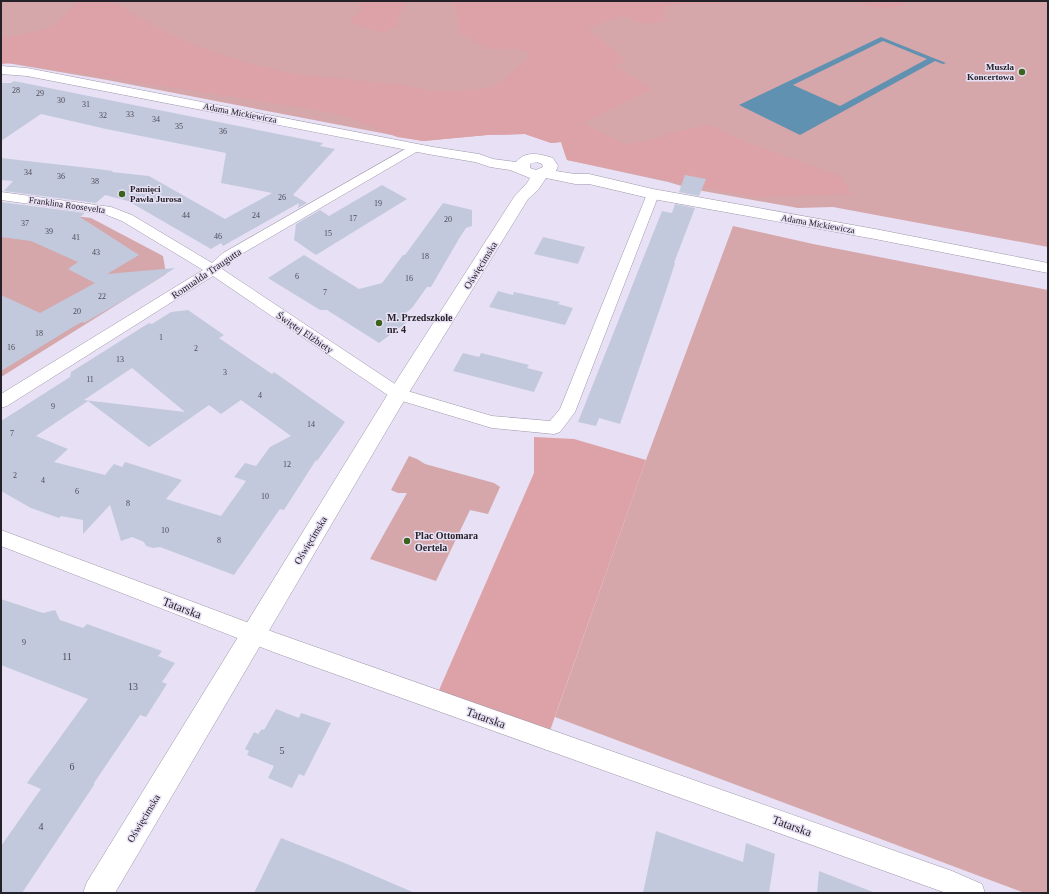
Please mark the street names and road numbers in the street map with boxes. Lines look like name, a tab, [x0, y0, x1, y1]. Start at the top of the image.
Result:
street label: Adama Mickiewicza	[202, 101, 278, 125]
street label: Franklina Roosevelta	[28, 195, 106, 215]
street label: Adama Mickiewicza	[780, 213, 856, 235]
street label: Oświęcimska	[461, 239, 500, 291]
street label: Romualda Traugutta	[169, 246, 244, 301]
street label: Świętej Elżbiety	[274, 309, 335, 355]
street label: Oświęcimska	[292, 514, 329, 566]
street label: Tatarska	[161, 594, 204, 622]
street label: Tatarska	[465, 704, 508, 732]
street label: Oświęcimska	[125, 792, 162, 844]
street label: Tatarska	[771, 812, 814, 840]

